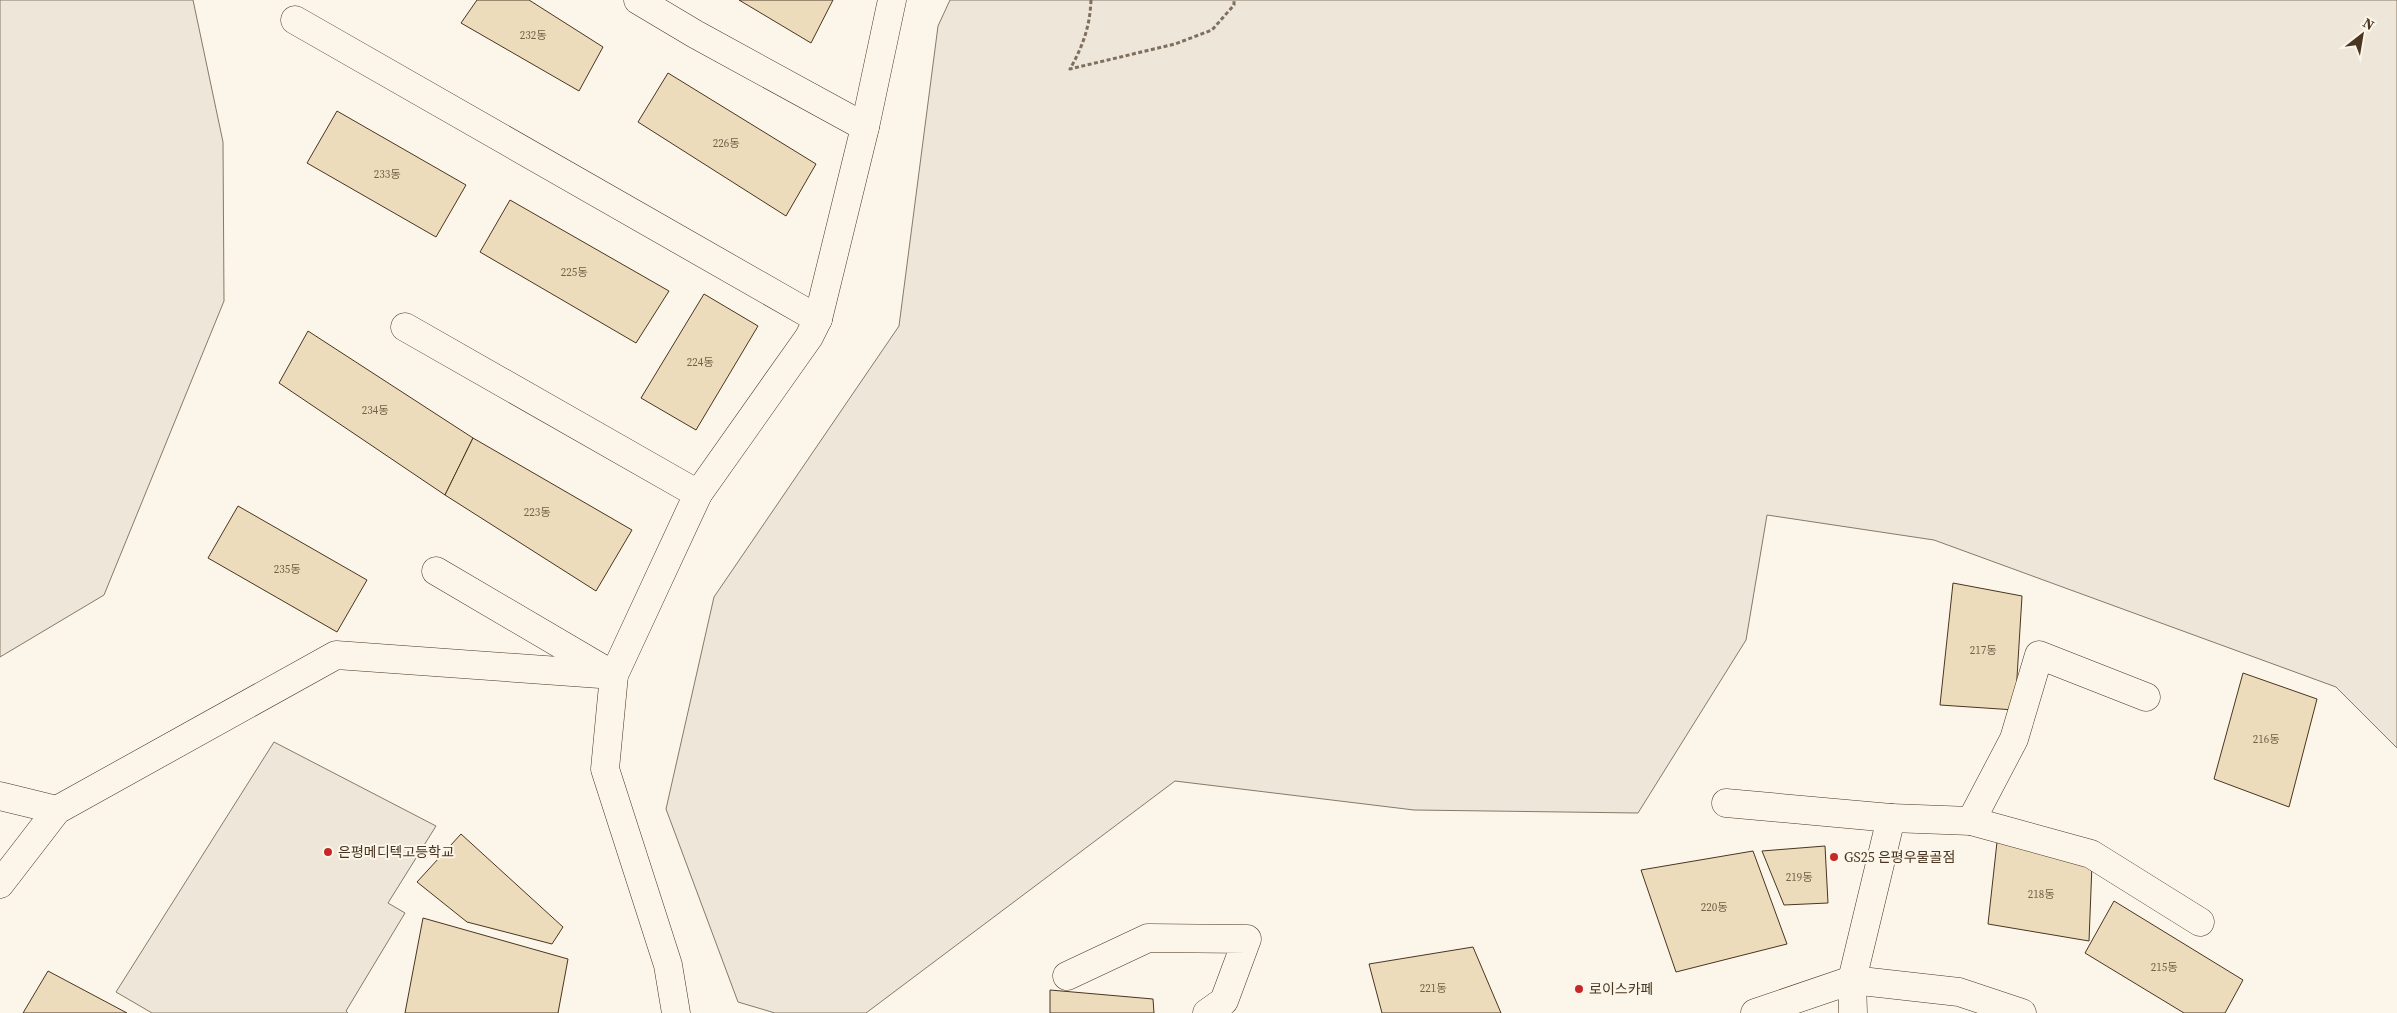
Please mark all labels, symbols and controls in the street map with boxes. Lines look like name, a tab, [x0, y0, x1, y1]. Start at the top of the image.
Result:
north arrow	[2337, 10, 2387, 60]
text: N	[2359, 13, 2378, 35]
house number: 232동	[520, 28, 546, 43]
house number: 226동	[713, 136, 739, 151]
house number: 233동	[374, 167, 400, 182]
house number: 225동	[561, 265, 587, 280]
house number: 224동	[687, 355, 713, 370]
house number: 234동	[362, 403, 388, 418]
house number: 223동	[524, 505, 550, 520]
house number: 235동	[274, 562, 300, 577]
house number: 217동	[1970, 643, 1996, 658]
house number: 216동	[2253, 732, 2279, 747]
place label: 은평메디텍고등학교	[338, 842, 454, 862]
marker: 은평메디텍고등학교	[322, 846, 334, 858]
place label: GS25 은평우물골점	[1844, 847, 1955, 867]
marker: GS25 은평우물골점	[1828, 851, 1840, 863]
house number: 219동	[1786, 870, 1812, 885]
house number: 218동	[2028, 887, 2054, 902]
house number: 220동	[1701, 900, 1727, 915]
house number: 215동	[2151, 960, 2177, 975]
place label: 로이스카페	[1589, 979, 1653, 999]
house number: 221동	[1420, 981, 1446, 996]
marker: 로이스카페	[1573, 983, 1585, 995]

